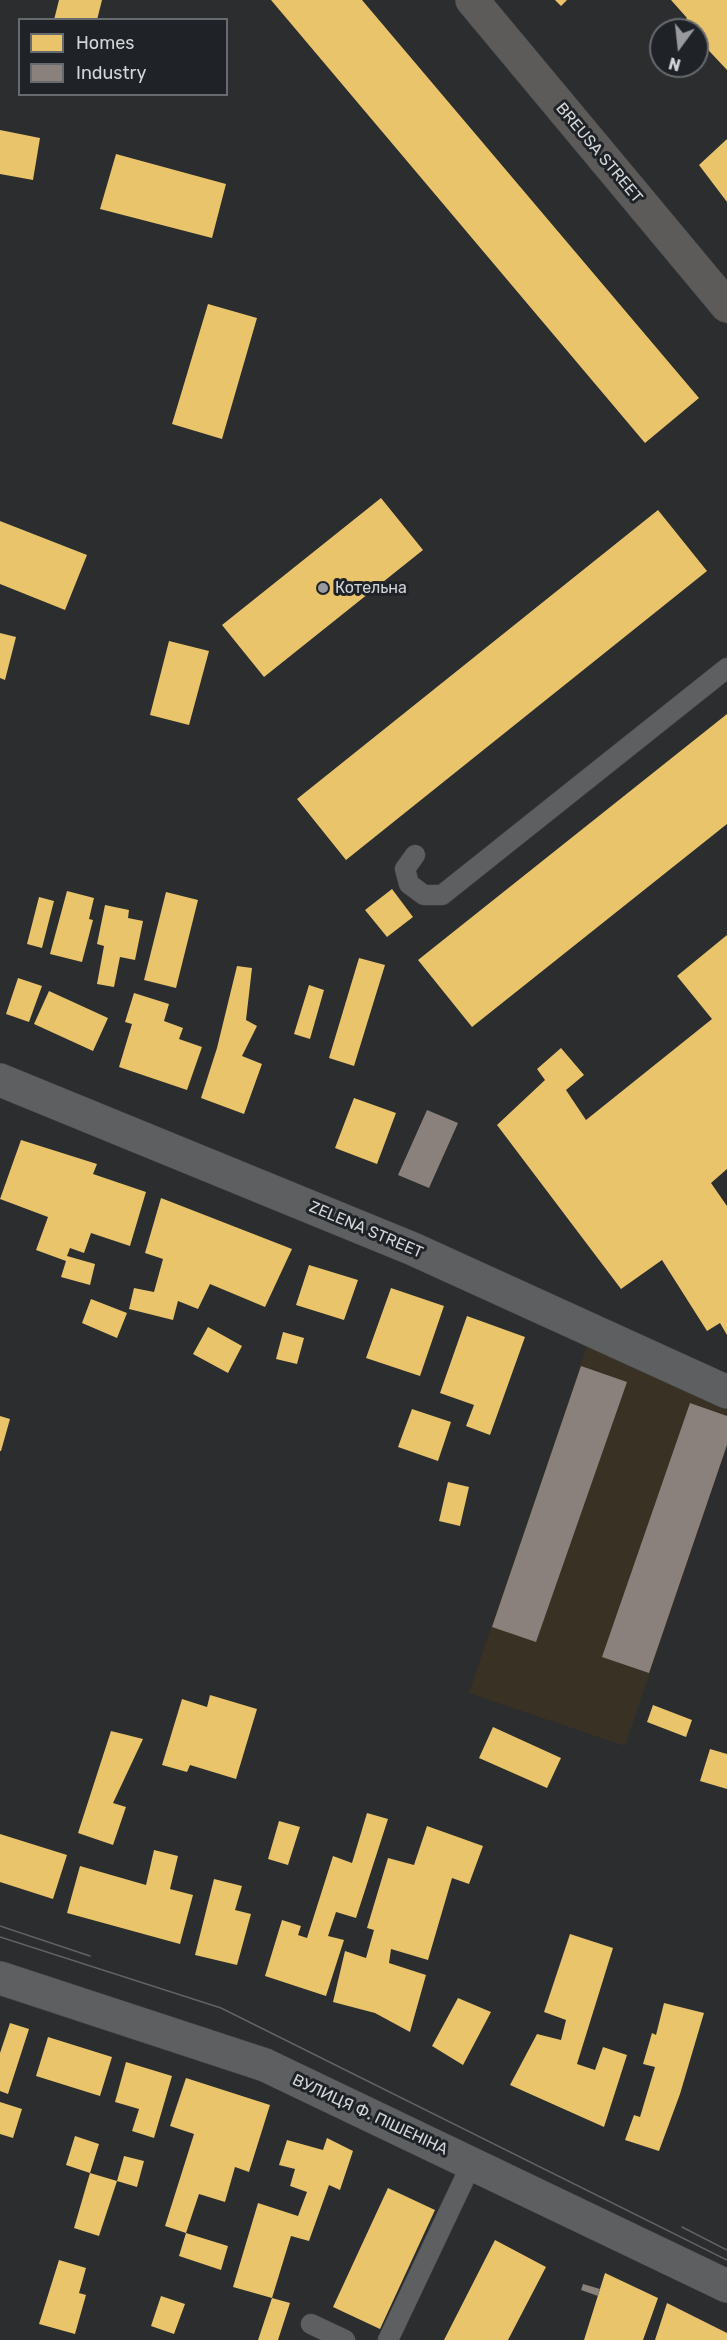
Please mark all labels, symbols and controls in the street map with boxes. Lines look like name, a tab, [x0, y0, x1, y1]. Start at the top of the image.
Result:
legend	[18, 18, 228, 96]
north arrow	[649, 18, 709, 78]
text: Homes	[76, 32, 134, 54]
text: N	[667, 53, 683, 75]
text: Industry	[76, 62, 146, 84]
street label: BREUSA STREET	[552, 99, 646, 207]
place label: Котельна	[335, 578, 407, 598]
marker: Котельна	[316, 581, 330, 595]
street label: ZELENA STREET	[306, 1197, 426, 1263]
street label: ВУЛИЦЯ Ф. ПІШЕНІНА	[289, 2071, 451, 2159]

